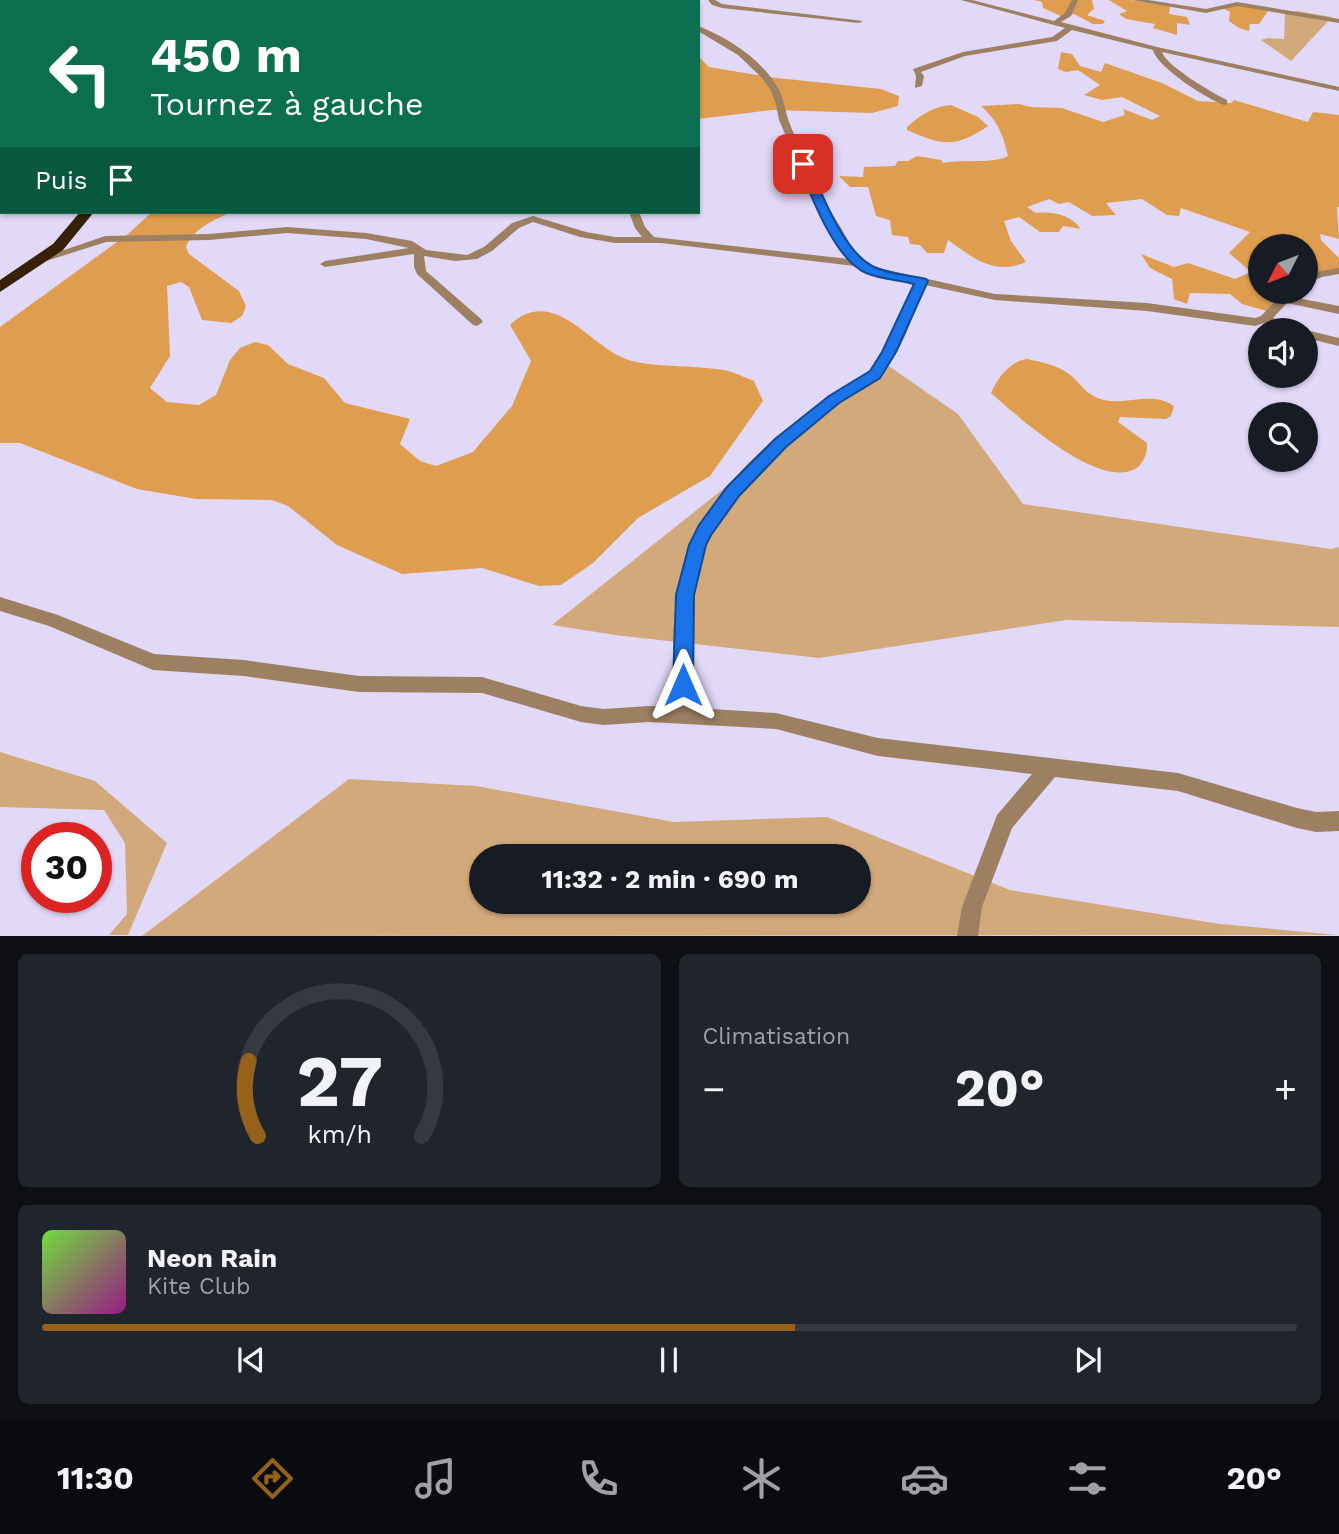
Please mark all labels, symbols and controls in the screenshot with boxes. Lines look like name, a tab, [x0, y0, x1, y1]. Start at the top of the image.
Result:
text: 450 m	[150, 26, 302, 84]
icon: left	[35, 28, 126, 119]
text: Tournez à gauche	[150, 85, 423, 123]
pin	[773, 134, 833, 194]
icon: arrive	[784, 145, 822, 183]
icon: arrive	[102, 161, 140, 199]
text: Puis	[35, 165, 88, 195]
north arrow	[1248, 234, 1318, 304]
map controls	[1248, 234, 1318, 472]
button: sound	[1248, 318, 1318, 388]
button: search	[1248, 402, 1318, 472]
position arrow	[646, 648, 720, 722]
speed limit sign: 30	[21, 822, 112, 913]
text: 11:32 · 2 min · 690 m	[542, 864, 798, 894]
text: Climatisation	[703, 1023, 850, 1050]
text: 27	[296, 1039, 382, 1125]
text: 20°	[955, 1058, 1045, 1119]
text: −	[703, 1067, 725, 1111]
text: +	[1274, 1067, 1297, 1111]
text: km/h	[307, 1120, 371, 1149]
text: Neon Rain	[147, 1243, 277, 1273]
text: Kite Club	[147, 1273, 250, 1300]
icon: previous	[232, 1341, 270, 1379]
icon: pause	[650, 1341, 688, 1379]
icon: next	[1069, 1341, 1107, 1379]
icon: directions	[248, 1454, 297, 1503]
icon: music	[411, 1454, 460, 1503]
icon: phone	[574, 1454, 623, 1503]
icon: climate	[737, 1454, 786, 1503]
icon: car	[900, 1454, 949, 1503]
icon: filters	[1063, 1454, 1112, 1503]
text: 11:30	[57, 1459, 134, 1497]
text: 20°	[1226, 1459, 1282, 1497]

